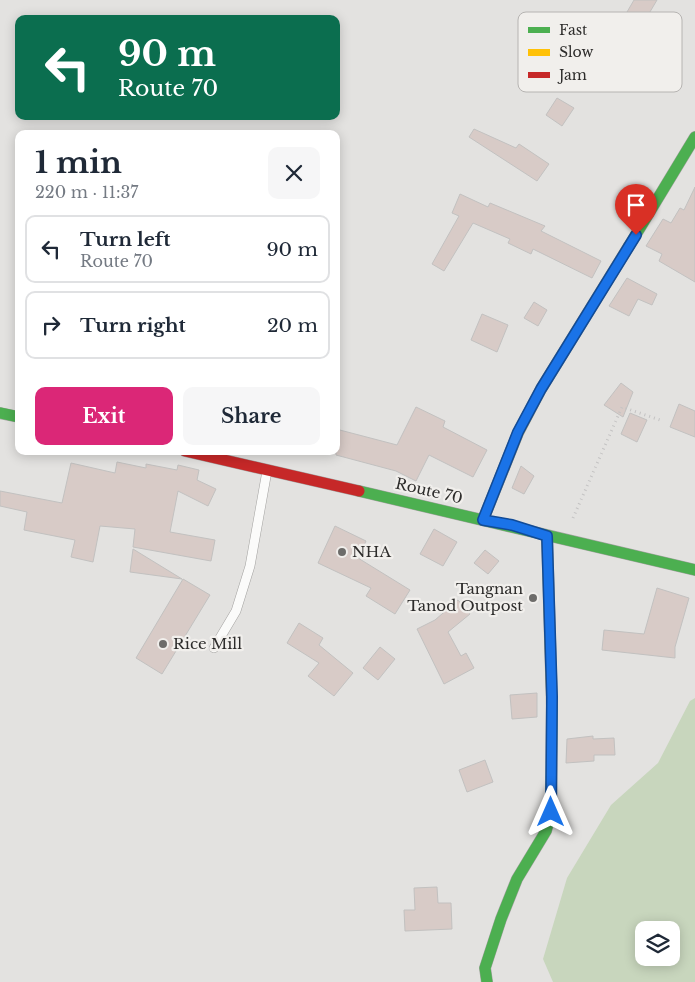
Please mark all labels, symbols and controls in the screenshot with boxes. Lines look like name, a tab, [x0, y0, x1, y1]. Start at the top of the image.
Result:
legend	[518, 12, 682, 92]
text: Fast	[559, 21, 588, 39]
text: 90 m	[118, 32, 216, 75]
icon: left	[35, 35, 100, 100]
text: Slow	[559, 43, 593, 61]
text: Jam	[557, 66, 587, 84]
text: Route 70	[118, 75, 218, 102]
text: 1 min	[35, 144, 122, 181]
button: close	[268, 147, 320, 199]
text: 220 m · 11:37	[35, 182, 138, 202]
pin	[615, 184, 657, 235]
icon: arrive	[622, 191, 650, 219]
text: Turn left	[80, 228, 171, 251]
icon: left	[37, 235, 65, 263]
text: 90 m	[266, 238, 318, 261]
text: Route 70	[80, 251, 153, 271]
icon: right	[37, 311, 65, 339]
text: Turn right	[80, 314, 186, 337]
text: 20 m	[267, 314, 318, 337]
button: Exit	[35, 387, 173, 445]
button: Share	[183, 387, 320, 445]
street label: Route 70	[394, 474, 465, 507]
place label: NHA	[352, 542, 391, 561]
marker: NHA	[336, 546, 348, 558]
place label: Tangnan Tanod Outpost	[407, 579, 523, 615]
marker: Tangnan Tanod Outpost	[527, 592, 539, 604]
place label: Rice Mill	[173, 634, 242, 653]
marker: Rice Mill	[157, 638, 169, 650]
position arrow	[524, 785, 576, 837]
map controls	[635, 921, 680, 966]
button: layers	[635, 921, 680, 966]

